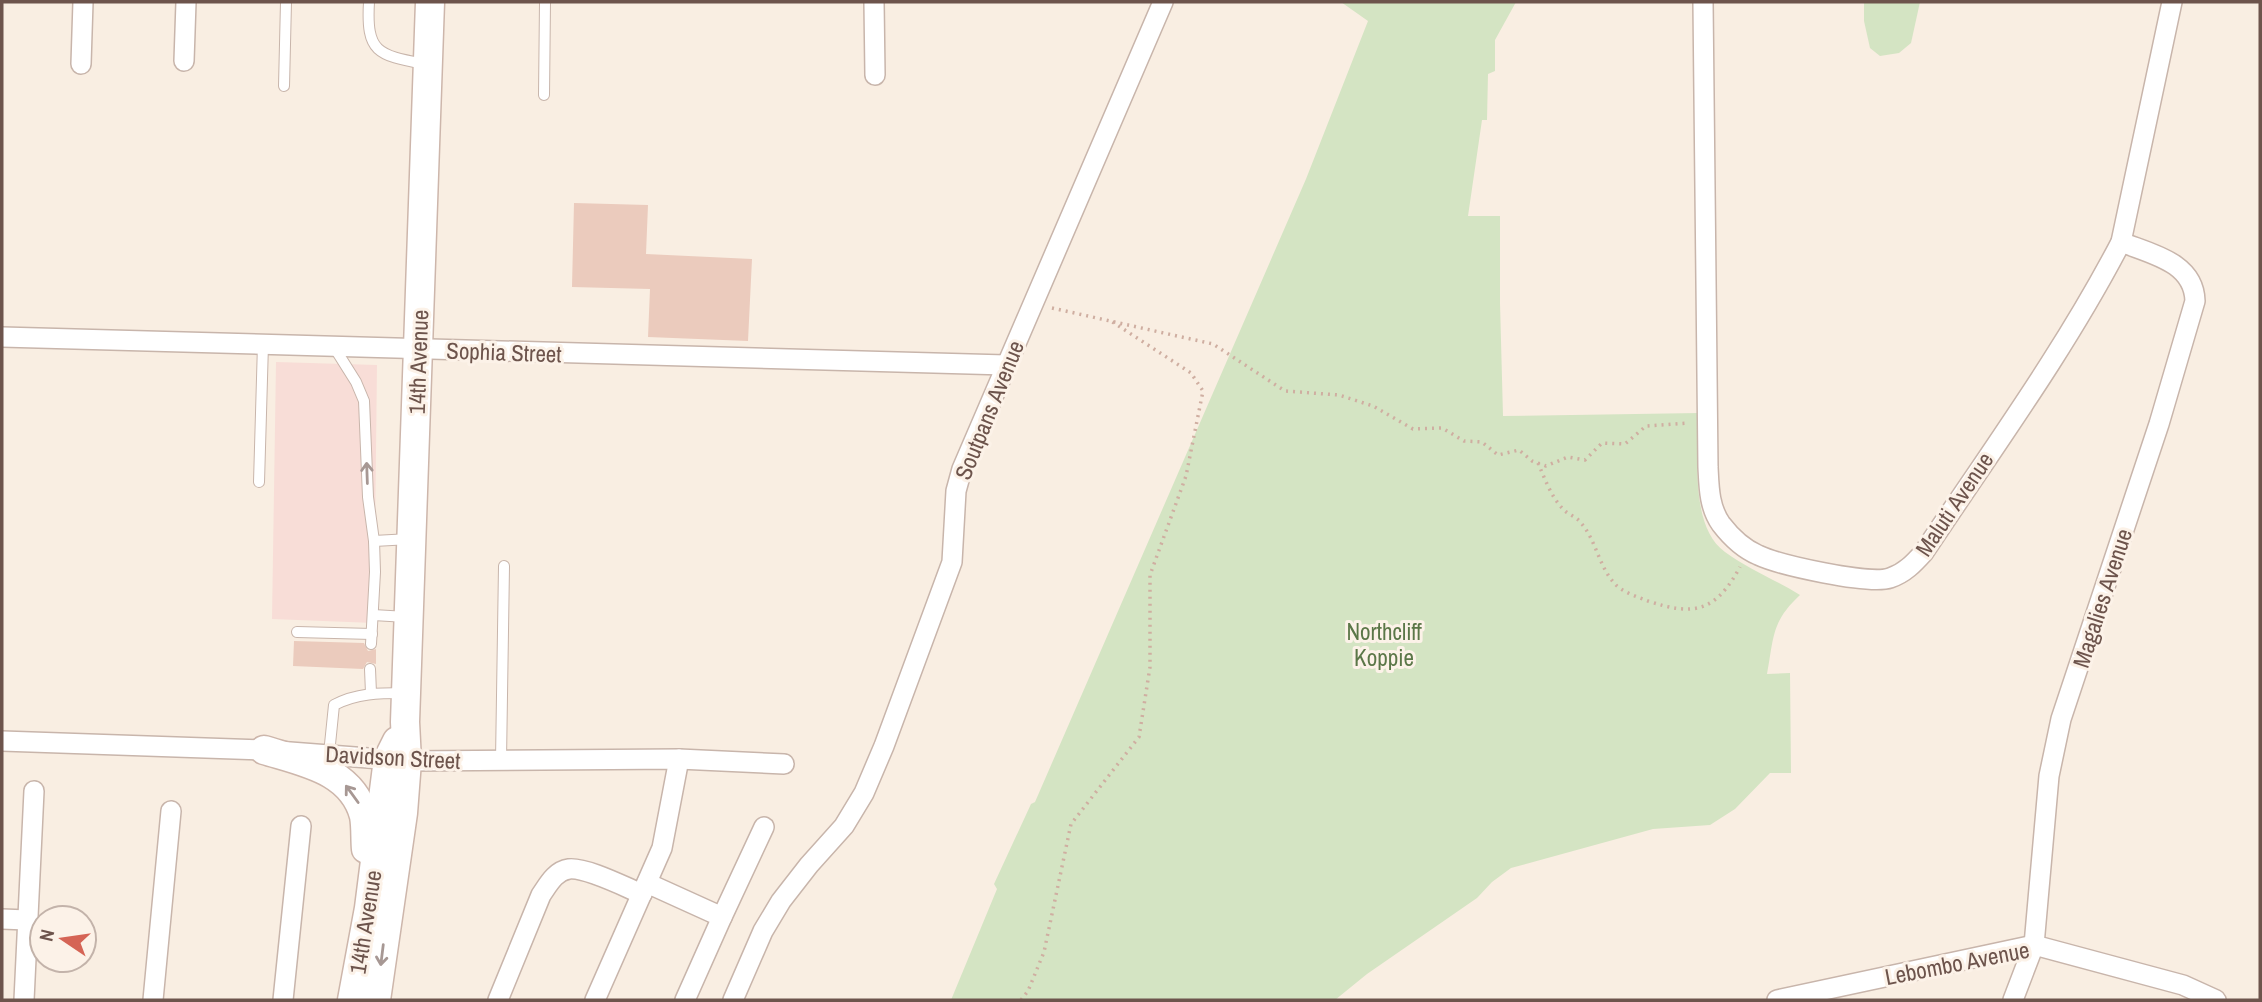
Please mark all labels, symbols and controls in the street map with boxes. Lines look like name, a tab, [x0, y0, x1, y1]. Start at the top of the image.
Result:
street label: 14th Avenue	[401, 309, 435, 415]
street label: Sophia Street	[446, 334, 562, 370]
street label: Soutpans Avenue	[947, 336, 1031, 484]
street label: Maluti Avenue	[1908, 446, 2000, 562]
one-way arrow	[361, 461, 374, 484]
street label: Magalies Avenue	[2065, 525, 2139, 671]
park label: Northcliff Koppie	[1346, 616, 1422, 673]
street label: Davidson Street	[325, 738, 461, 776]
one-way arrow	[344, 785, 359, 804]
street label: 14th Avenue	[342, 868, 388, 976]
north arrow	[28, 904, 98, 974]
text: N	[33, 927, 60, 944]
street label: Lebombo Avenue	[1882, 934, 2032, 992]
one-way arrow	[376, 943, 389, 966]

